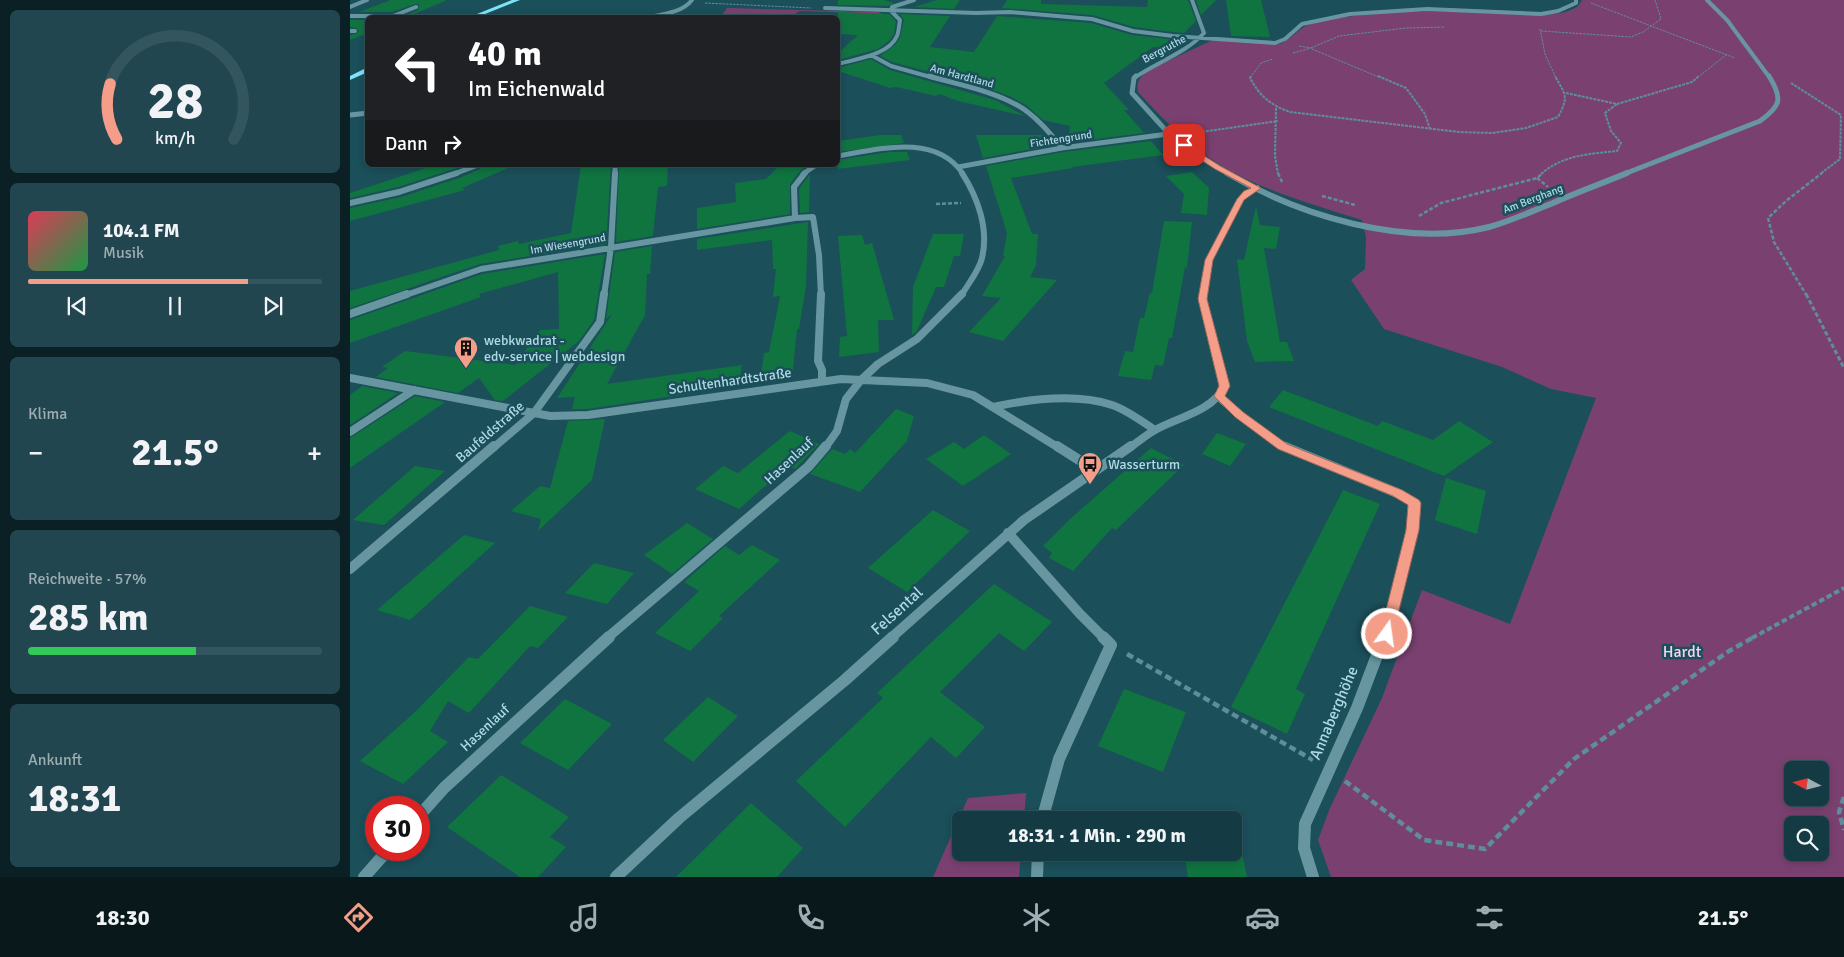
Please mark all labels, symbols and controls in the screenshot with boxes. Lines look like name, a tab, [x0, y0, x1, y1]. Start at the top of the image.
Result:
text: 40 m	[468, 32, 542, 75]
street label: Bergruthe	[1140, 32, 1188, 66]
icon: left	[385, 35, 450, 100]
street label: Am Hardtland	[929, 61, 995, 91]
text: 28	[147, 69, 203, 133]
text: Im Eichenwald	[468, 75, 605, 102]
pin	[1163, 124, 1205, 166]
text: km/h	[155, 127, 195, 149]
street label: Fichtengrund	[1029, 128, 1093, 150]
icon: right	[438, 130, 466, 158]
icon: arrive	[1170, 131, 1198, 159]
text: Dann	[385, 132, 428, 156]
street label: Am Berghang	[1501, 182, 1565, 216]
text: 104.1 FM	[103, 219, 180, 243]
street label: Im Wiesengrund	[529, 231, 607, 257]
text: Musik	[103, 243, 144, 263]
icon: previous	[63, 292, 91, 320]
icon: pause	[161, 292, 189, 320]
icon: next	[259, 292, 287, 320]
place label: webkwadrat - edv-service | webdesign	[484, 332, 625, 365]
building icon: webkwadrat - edv-service | webdesign	[453, 335, 479, 369]
street label: Schultenhardtstraße	[667, 364, 793, 398]
street label: Baufeldstraße	[452, 398, 528, 466]
text: Klima	[28, 404, 67, 424]
text: 21.5°	[131, 429, 219, 476]
street label: Hasenlauf	[761, 433, 818, 488]
text: −	[28, 436, 43, 470]
text: +	[307, 436, 322, 470]
bus stop icon: Wasserturm	[1077, 451, 1103, 485]
place label: Wasserturm	[1108, 456, 1180, 473]
text: Reichweite · 57%	[28, 569, 147, 589]
street label: Felsental	[867, 582, 927, 639]
text: 285 km	[28, 594, 149, 641]
position arrow	[1360, 607, 1412, 659]
park label: Hardt	[1663, 642, 1702, 662]
street label: Annaberghöhe	[1305, 663, 1363, 763]
street label: Hasenlauf	[457, 700, 514, 755]
text: Ankunft	[28, 750, 82, 770]
north arrow	[1784, 761, 1829, 806]
map controls	[1784, 761, 1829, 861]
text: 18:31	[28, 775, 121, 822]
speed limit sign: 30	[365, 796, 430, 861]
button: search	[1784, 816, 1829, 861]
text: 18:31 · 1 Min. · 290 m	[1008, 824, 1186, 848]
icon: directions	[341, 900, 376, 935]
icon: music	[567, 900, 602, 935]
icon: phone	[793, 900, 828, 935]
icon: climate	[1019, 900, 1054, 935]
icon: car	[1245, 900, 1280, 935]
icon: filters	[1472, 900, 1507, 935]
text: 18:30	[96, 904, 150, 931]
text: 21.5°	[1698, 904, 1748, 931]

